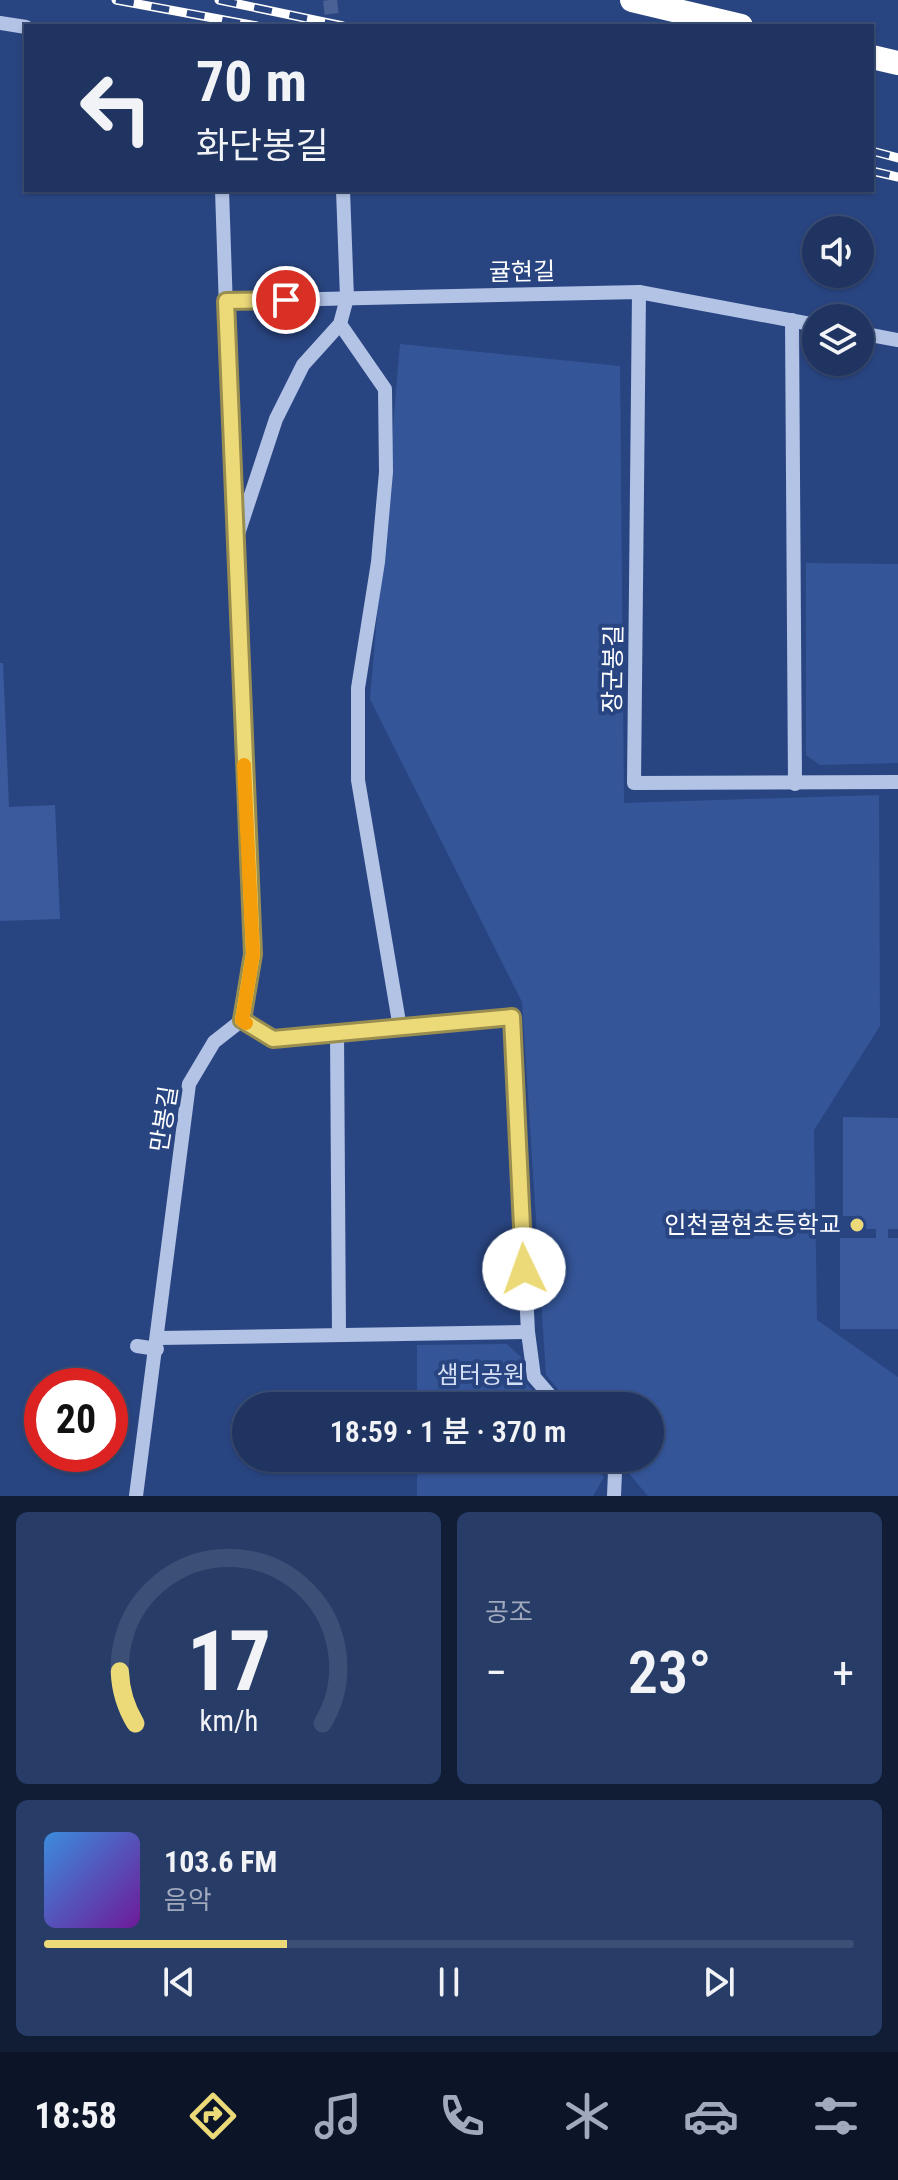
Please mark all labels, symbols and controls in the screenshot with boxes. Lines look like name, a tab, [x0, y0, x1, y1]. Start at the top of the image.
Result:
text: 70 m	[196, 49, 307, 115]
icon: left	[64, 56, 168, 160]
text: 화단봉길	[196, 125, 328, 167]
map controls	[802, 216, 874, 376]
button: sound	[802, 216, 874, 288]
street label: 귤현길	[489, 257, 555, 287]
pin	[252, 266, 320, 334]
icon: arrive	[264, 278, 308, 322]
button: layers	[802, 304, 874, 376]
street label: 장군봉길	[598, 625, 628, 713]
street label: 만봉길	[145, 1084, 183, 1154]
place label: 인천귤현초등학교	[664, 1211, 841, 1239]
marker: 인천귤현초등학교	[848, 1216, 866, 1234]
position arrow	[482, 1227, 566, 1311]
park label: 샘터공원	[437, 1361, 525, 1389]
speed limit sign: 20	[24, 1368, 128, 1472]
text: 18:59 · 1 분 · 370 m	[330, 1414, 566, 1449]
text: 공조	[485, 1597, 533, 1627]
text: 17	[186, 1613, 271, 1710]
text: 23°	[628, 1637, 711, 1708]
text: −	[485, 1647, 507, 1699]
text: +	[832, 1647, 854, 1699]
text: km/h	[199, 1704, 258, 1738]
text: 103.6 FM	[164, 1844, 277, 1879]
text: 음악	[164, 1885, 212, 1915]
icon: previous	[157, 1960, 201, 2004]
icon: pause	[427, 1960, 471, 2004]
icon: next	[697, 1960, 741, 2004]
icon: directions	[185, 2088, 241, 2144]
icon: music	[310, 2088, 366, 2144]
icon: phone	[434, 2088, 490, 2144]
icon: climate	[559, 2088, 615, 2144]
icon: car	[683, 2088, 739, 2144]
icon: filters	[808, 2088, 864, 2144]
text: 18:58	[34, 2095, 117, 2137]

